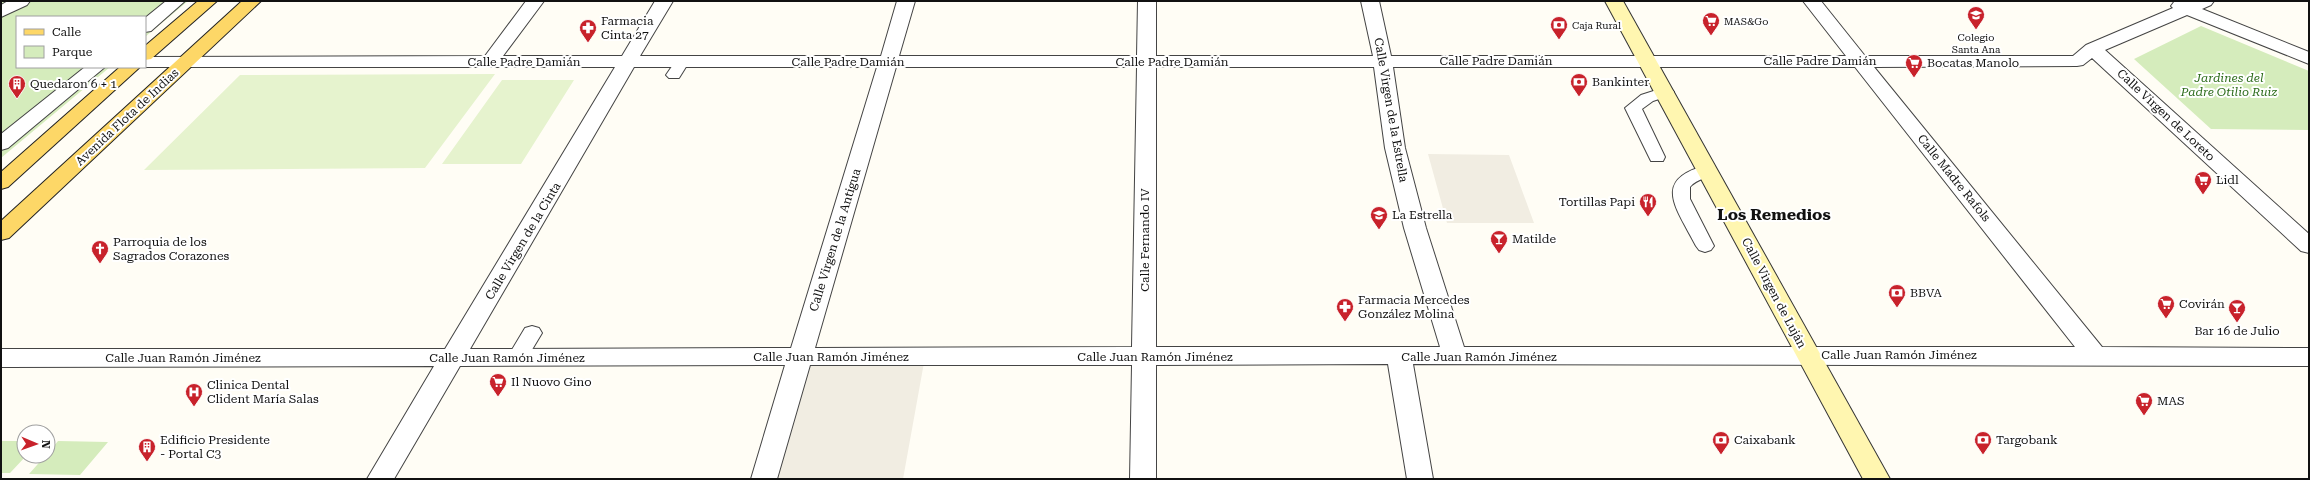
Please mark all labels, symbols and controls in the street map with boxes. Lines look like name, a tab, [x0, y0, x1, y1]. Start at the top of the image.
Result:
school or university icon: Colegio Santa Ana	[1966, 5, 1986, 30]
supermarket icon: MAS&Go	[1701, 11, 1721, 36]
place label: Farmacia Cinta 27	[601, 14, 654, 42]
bank icon: Caja Rural	[1549, 15, 1569, 40]
legend	[16, 16, 146, 68]
place label: MAS&Go	[1724, 16, 1768, 27]
pharmacy icon: Farmacia Cinta 27	[578, 18, 598, 43]
place label: Caja Rural	[1572, 20, 1621, 31]
text: Calle	[52, 25, 82, 39]
place label: Colegio Santa Ana	[1952, 32, 2001, 55]
street label: Calle Virgen de la Estrella	[1371, 37, 1411, 184]
text: Parque	[52, 45, 93, 59]
supermarket icon: Bocatas Manolo	[1904, 53, 1924, 78]
street label: Calle Padre Damián	[1440, 54, 1553, 68]
street label: Calle Padre Damián	[1764, 54, 1877, 68]
street label: Calle Padre Damián	[468, 55, 581, 69]
street label: Calle Padre Damián	[792, 55, 905, 69]
street label: Calle Padre Damián	[1116, 55, 1229, 69]
place label: Bocatas Manolo	[1927, 56, 2019, 70]
street label: Avenida Flota de Indias	[73, 65, 182, 168]
street label: Calle Virgen de Loreto	[2114, 66, 2218, 164]
park label: Jardines del Padre Otilio Ruiz	[2180, 71, 2277, 99]
bank icon: Bankinter	[1569, 72, 1589, 97]
building icon: Quedaron 6 + 1	[7, 74, 27, 99]
place label: Bankinter	[1592, 75, 1649, 89]
place label: Quedaron 6 + 1	[30, 77, 117, 91]
street label: Calle Madre Rafols	[1915, 132, 1994, 225]
street label: Calle Virgen de la Antigua	[807, 166, 864, 313]
supermarket icon: Lidl	[2193, 170, 2213, 195]
place label: Lidl	[2216, 173, 2239, 187]
street label: Calle Virgen de la Cinta	[482, 179, 564, 302]
street label: Calle Fernando IV	[1138, 188, 1152, 292]
restaurant icon: Tortillas Papi	[1638, 192, 1658, 217]
place label: Tortillas Papi	[1559, 195, 1635, 209]
school or university icon: La Estrella	[1369, 205, 1389, 230]
district label: Los Remedios	[1717, 205, 1831, 224]
place label: La Estrella	[1392, 208, 1453, 222]
bar icon: Matilde	[1489, 229, 1509, 254]
place label: Matilde	[1512, 232, 1556, 246]
place label: Parroquia de los Sagrados Corazones	[113, 235, 230, 263]
street label: Calle Virgen de Luján	[1739, 235, 1809, 351]
church icon: Parroquia de los Sagrados Corazones	[90, 239, 110, 264]
bank icon: BBVA	[1887, 283, 1907, 308]
place label: BBVA	[1910, 286, 1943, 300]
place label: Farmacia Mercedes González Molina	[1358, 293, 1470, 321]
supermarket icon: Covirán	[2156, 294, 2176, 319]
pharmacy icon: Farmacia Mercedes González Molina	[1335, 297, 1355, 322]
place label: Covirán	[2179, 297, 2225, 311]
bar icon: Bar 16 de Julio	[2227, 298, 2247, 323]
place label: Bar 16 de Julio	[2194, 324, 2280, 338]
street label: Calle Juan Ramón Jiménez	[1821, 348, 1977, 362]
street label: Calle Juan Ramón Jiménez	[753, 350, 909, 364]
street label: Calle Juan Ramón Jiménez	[1077, 350, 1233, 364]
street label: Calle Juan Ramón Jiménez	[1401, 350, 1557, 364]
street label: Calle Juan Ramón Jiménez	[105, 351, 261, 365]
street label: Calle Juan Ramón Jiménez	[429, 351, 585, 365]
supermarket icon: Il Nuovo Gino	[488, 372, 508, 397]
place label: Il Nuovo Gino	[511, 375, 592, 389]
place label: Clinica Dental Clident María Salas	[207, 378, 319, 406]
hospital icon: Clinica Dental Clident María Salas	[184, 382, 204, 407]
supermarket icon: MAS	[2134, 391, 2154, 416]
place label: MAS	[2157, 394, 2185, 408]
north arrow	[16, 424, 56, 464]
bank icon: Caixabank	[1711, 430, 1731, 455]
bank icon: Targobank	[1973, 430, 1993, 455]
place label: Edificio Presidente - Portal C3	[160, 433, 270, 461]
place label: Caixabank	[1734, 433, 1796, 447]
place label: Targobank	[1996, 433, 2058, 447]
building icon: Edificio Presidente - Portal C3	[137, 437, 157, 462]
text: N	[39, 440, 52, 449]

